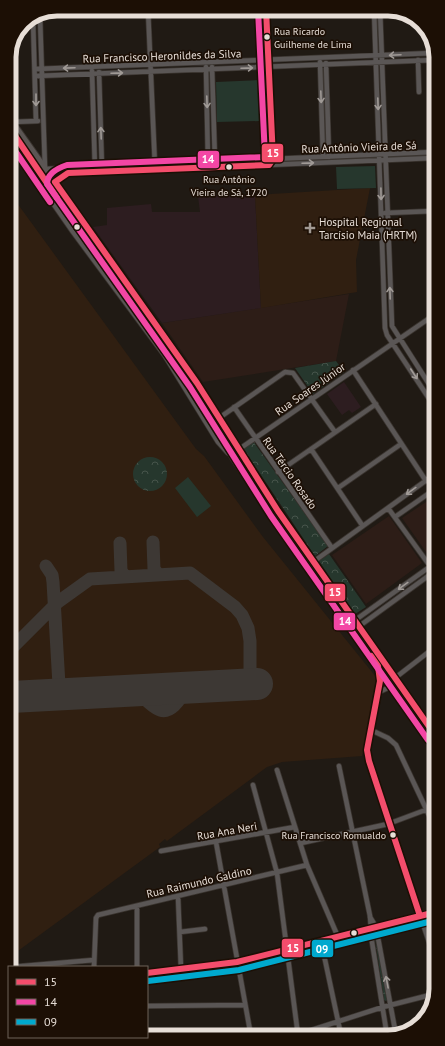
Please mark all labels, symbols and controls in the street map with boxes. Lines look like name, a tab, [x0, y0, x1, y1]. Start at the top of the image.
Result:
place label: Rua Ricardo Guilheme de Lima	[274, 25, 352, 51]
marker: Rua Ricardo Guilheme de Lima	[262, 32, 272, 42]
street label: Rua Francisco Heronildes da Silva	[82, 46, 242, 66]
one-way arrow	[389, 51, 402, 58]
one-way arrow	[240, 64, 253, 71]
one-way arrow	[63, 65, 76, 72]
one-way arrow	[110, 69, 123, 77]
one-way arrow	[317, 90, 325, 103]
one-way arrow	[32, 93, 40, 106]
one-way arrow	[203, 95, 211, 108]
one-way arrow	[374, 97, 382, 110]
one-way arrow	[97, 127, 105, 140]
street label: Rua Antônio Vieira de Sá	[301, 138, 417, 156]
line badge: 15	[261, 143, 284, 163]
text: 15	[267, 146, 279, 160]
line badge: 14	[197, 150, 220, 169]
text: 14	[202, 152, 215, 166]
one-way arrow	[301, 159, 314, 167]
marker: Rua Antônio Vieira de Sá, 1720	[224, 162, 234, 172]
place label: Rua Antônio Vieira de Sá, 1720	[190, 173, 268, 199]
one-way arrow	[377, 187, 385, 200]
place label: Hospital Regional Tarcísio Maia (HRTM)	[319, 215, 417, 242]
unlabelled marker	[72, 222, 82, 232]
marker: Hospital Regional Tarcísio Maia (HRTM)	[304, 222, 316, 234]
one-way arrow	[386, 287, 394, 300]
street label: Rua Soares Júnior	[272, 359, 348, 418]
one-way arrow	[409, 369, 418, 380]
street label: Rua Tércio Rosado	[260, 434, 320, 512]
one-way arrow	[406, 487, 417, 495]
one-way arrow	[398, 582, 409, 590]
line badge: 15	[324, 583, 346, 602]
text: 15	[329, 585, 341, 599]
line badge: 14	[333, 612, 356, 631]
text: 14	[339, 614, 352, 628]
street label: Rua Ana Neri	[196, 819, 258, 843]
place label: Rua Francisco Romualdo	[281, 829, 386, 842]
marker: Rua Francisco Romualdo	[388, 830, 398, 840]
street label: Rua Raimundo Galdino	[145, 863, 253, 901]
unlabelled marker	[349, 928, 359, 938]
line badge: 15	[281, 938, 304, 958]
line badge: 09	[311, 939, 334, 958]
text: 15	[287, 941, 299, 955]
text: 09	[316, 942, 328, 956]
legend	[8, 966, 148, 1038]
text: 15	[44, 974, 57, 989]
one-way arrow	[383, 976, 391, 989]
text: 14	[44, 994, 58, 1009]
text: 09	[44, 1014, 57, 1029]

